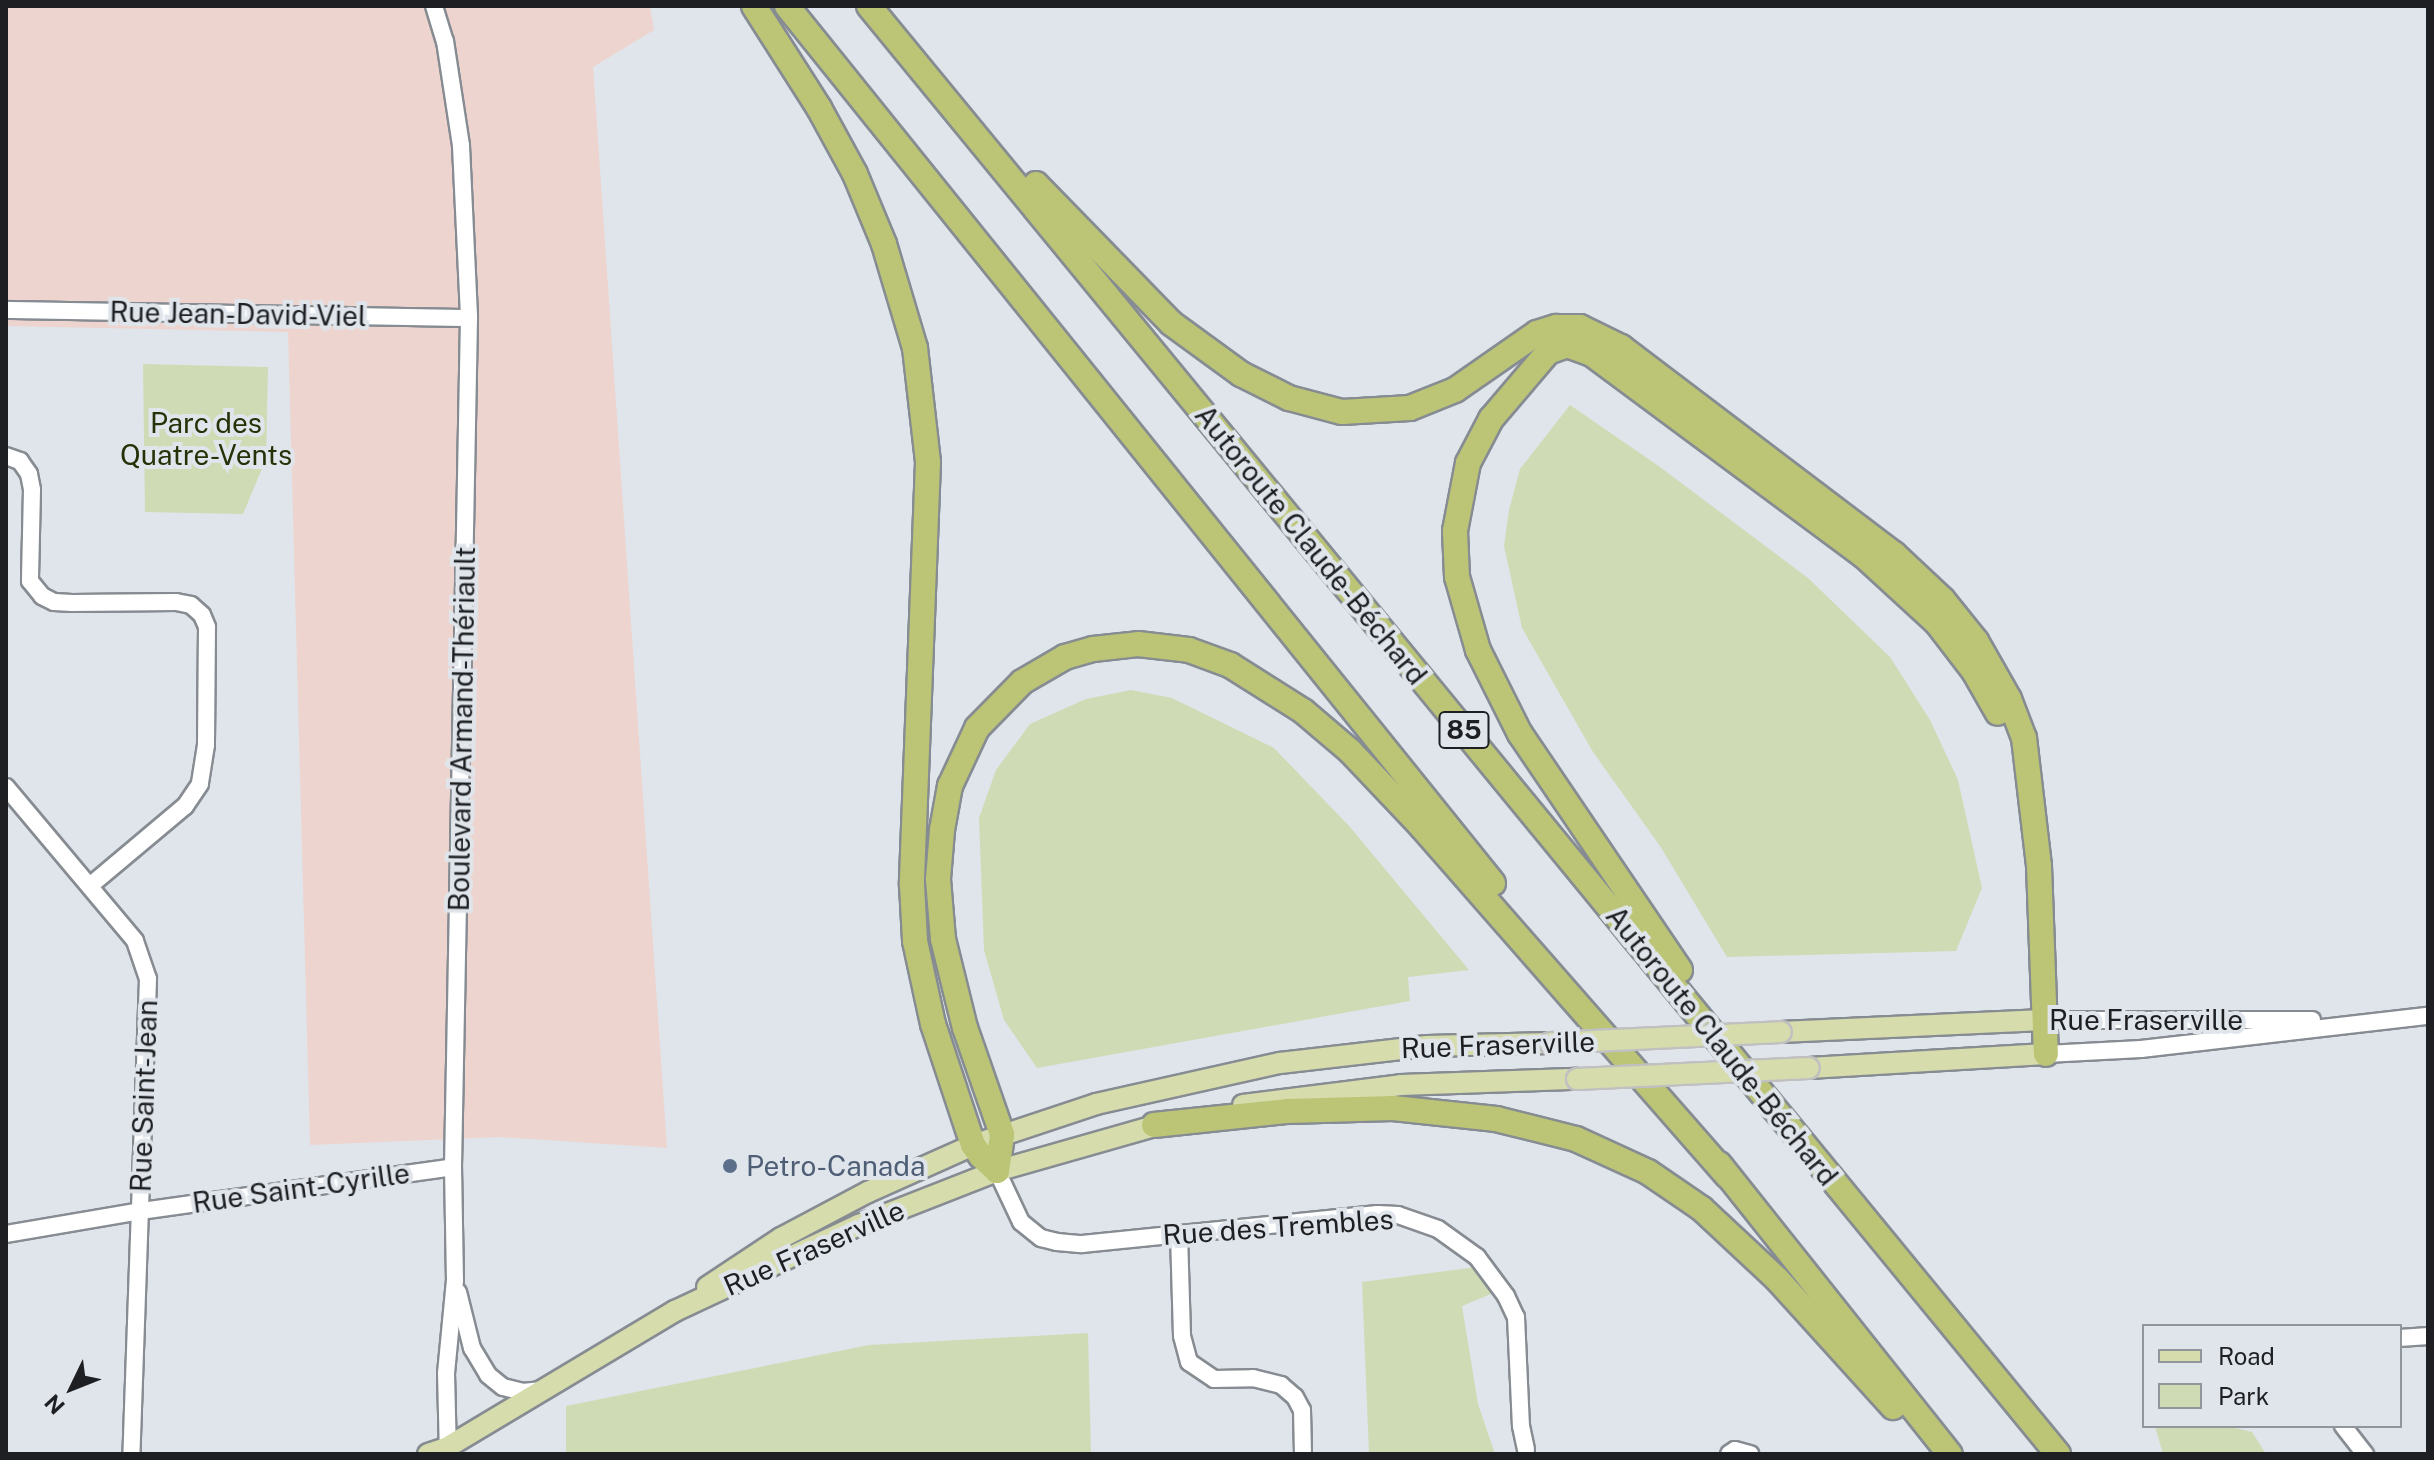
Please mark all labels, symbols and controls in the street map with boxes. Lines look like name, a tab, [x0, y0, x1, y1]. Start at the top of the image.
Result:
street label: Rue Jean-David-Viel	[109, 295, 367, 333]
street label: Autoroute Claude-Béchard	[1188, 399, 1434, 691]
park label: Parc des Quatre-Vents	[120, 406, 292, 472]
street label: Boulevard Armand-Thériault	[442, 546, 482, 912]
road number: 85	[1438, 708, 1490, 752]
street label: Autoroute Claude-Béchard	[1599, 900, 1845, 1192]
street label: Rue Saint-Jean	[124, 999, 164, 1193]
street label: Rue Fraserville	[2049, 1003, 2243, 1037]
street label: Rue Fraserville	[1400, 1025, 1596, 1065]
place label: Petro-Canada	[746, 1149, 925, 1183]
street label: Rue Saint-Cyrille	[190, 1156, 412, 1220]
marker: Petro-Canada	[721, 1157, 739, 1175]
street label: Rue Fraserville	[718, 1193, 910, 1303]
street label: Rue des Trembles	[1161, 1202, 1395, 1252]
legend	[2142, 1324, 2402, 1428]
text: Road	[2218, 1342, 2275, 1370]
north arrow	[32, 1348, 112, 1428]
text: Park	[2218, 1382, 2269, 1410]
text: N	[39, 1389, 70, 1420]

